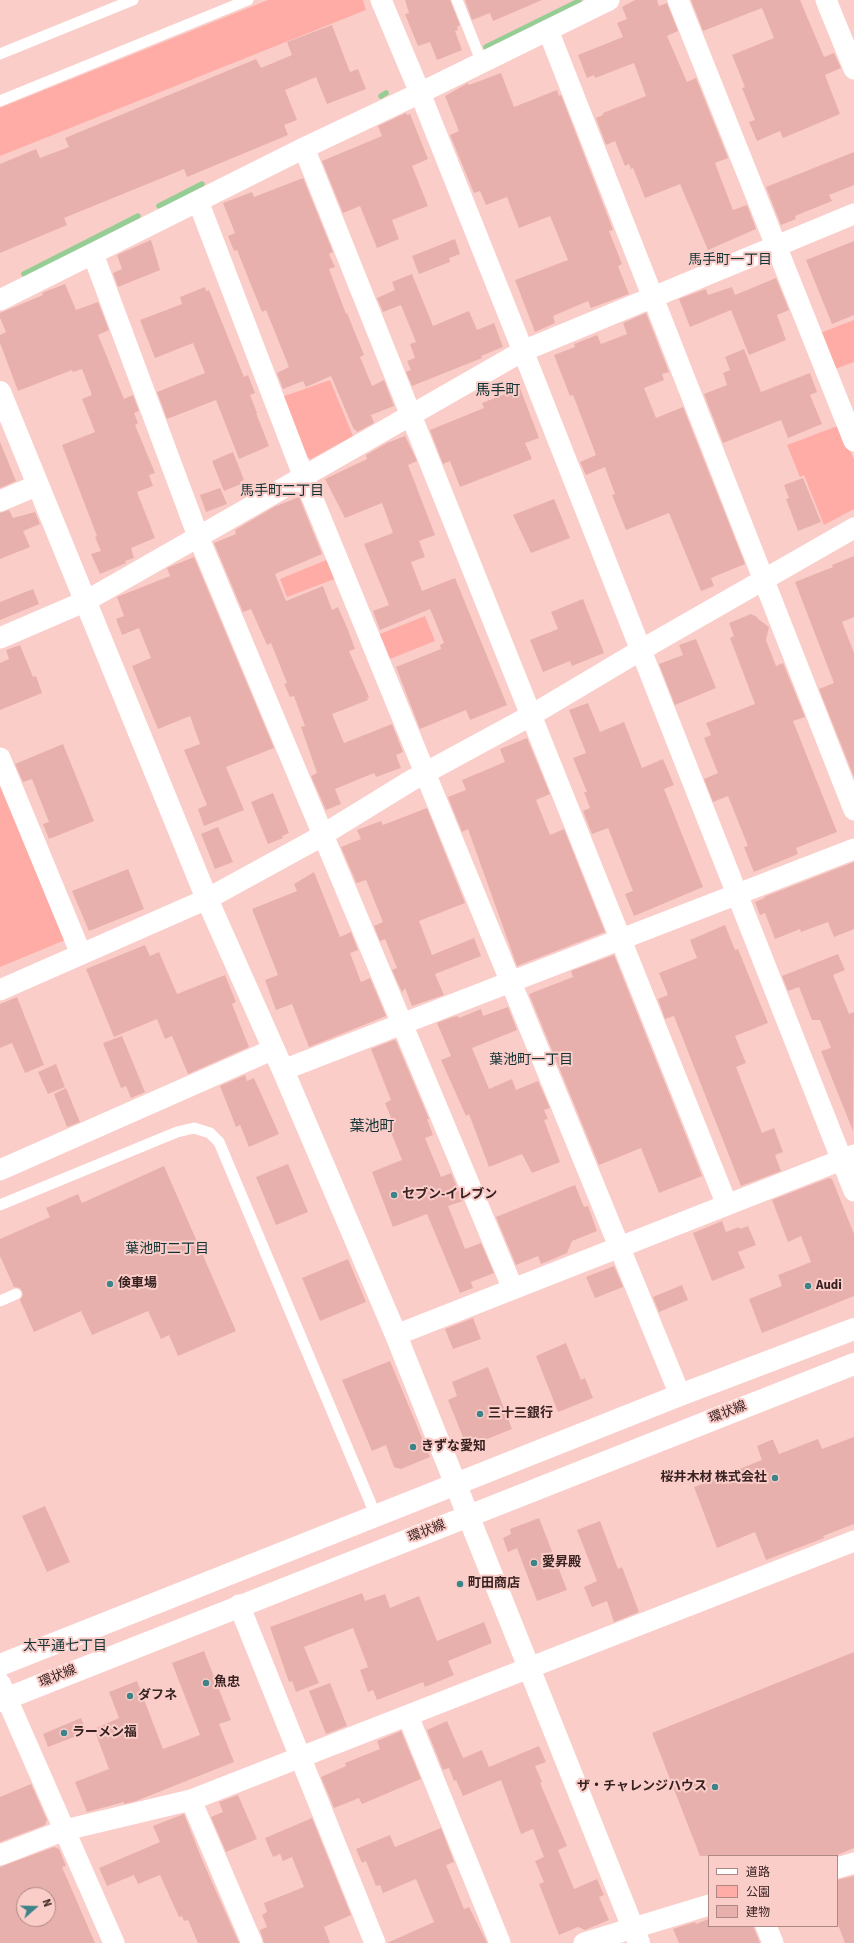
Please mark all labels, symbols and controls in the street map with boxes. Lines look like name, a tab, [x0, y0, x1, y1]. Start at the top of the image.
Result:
district label: 馬手町一丁目	[688, 253, 772, 269]
district label: 馬手町	[476, 383, 520, 401]
district label: 馬手町二丁目	[240, 484, 324, 500]
district label: 葉池町一丁目	[489, 1053, 573, 1069]
district label: 葉池町	[350, 1119, 394, 1137]
place label: セブン-イレブン	[402, 1187, 497, 1203]
marker: セブン-イレブン	[389, 1190, 399, 1200]
district label: 葉池町二丁目	[125, 1242, 209, 1258]
place label: 倹車場	[118, 1276, 157, 1292]
place label: Audi	[816, 1278, 842, 1294]
marker: 倹車場	[105, 1279, 115, 1289]
marker: Audi	[803, 1281, 813, 1291]
street label: 環状線	[707, 1399, 749, 1427]
place label: 三十三銀行	[488, 1406, 553, 1422]
marker: 三十三銀行	[475, 1409, 485, 1419]
place label: きずな愛知	[421, 1439, 486, 1455]
marker: きずな愛知	[408, 1442, 418, 1452]
place label: 桜井木材 株式会社	[660, 1470, 767, 1486]
marker: 桜井木材 株式会社	[770, 1473, 780, 1483]
street label: 環状線	[406, 1518, 448, 1546]
place label: 愛昇殿	[542, 1555, 581, 1571]
marker: 愛昇殿	[529, 1558, 539, 1568]
place label: 町田商店	[468, 1576, 520, 1592]
marker: 町田商店	[455, 1579, 465, 1589]
district label: 太平通七丁目	[23, 1639, 107, 1655]
street label: 環状線	[37, 1662, 79, 1692]
place label: 魚忠	[214, 1675, 240, 1691]
marker: 魚忠	[201, 1678, 211, 1688]
place label: ダフネ	[138, 1688, 177, 1704]
marker: ダフネ	[125, 1691, 135, 1701]
place label: ラーメン福	[72, 1725, 137, 1741]
marker: ラーメン福	[59, 1728, 69, 1738]
place label: ザ・チャレンジハウス	[577, 1779, 707, 1795]
marker: ザ・チャレンジハウス	[710, 1782, 720, 1792]
legend	[708, 1855, 838, 1927]
text: 道路	[746, 1864, 770, 1881]
text: 公園	[746, 1884, 770, 1901]
north arrow	[16, 1887, 56, 1927]
text: N	[39, 1897, 55, 1909]
text: 建物	[746, 1904, 770, 1921]

